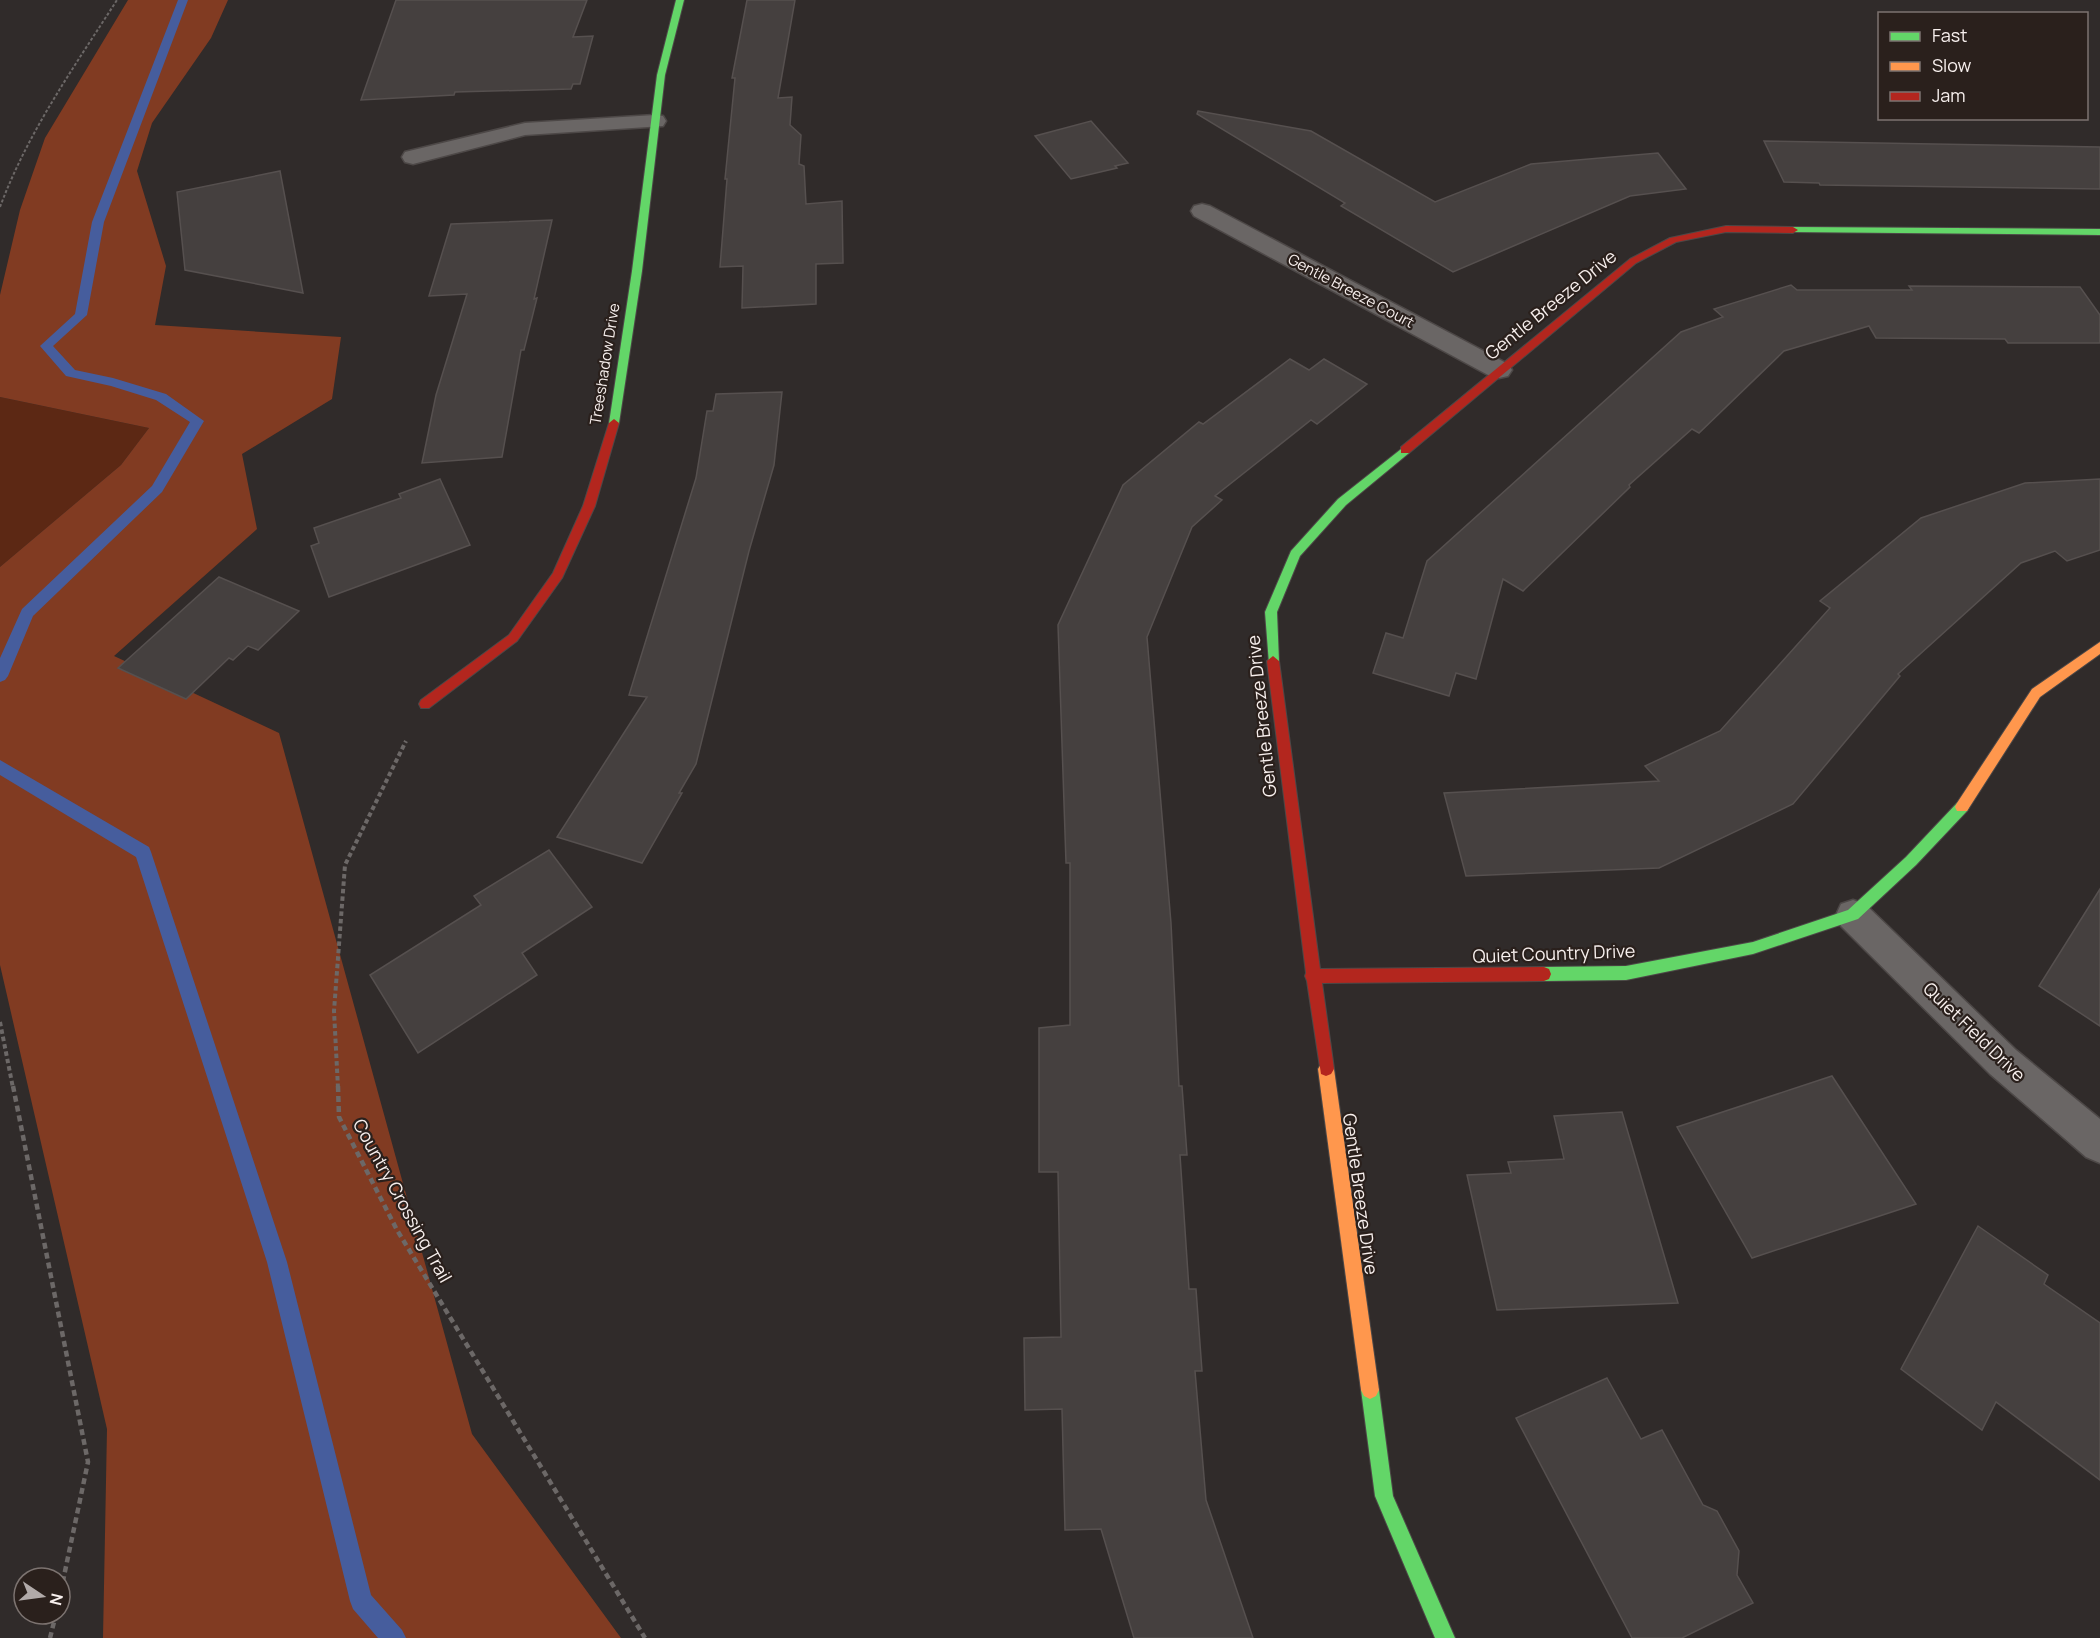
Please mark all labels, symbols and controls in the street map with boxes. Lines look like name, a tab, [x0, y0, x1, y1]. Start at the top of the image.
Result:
legend	[1878, 12, 2088, 120]
text: Fast	[1932, 23, 1967, 47]
text: Slow	[1932, 53, 1972, 77]
text: Jam	[1932, 83, 1966, 107]
street label: Gentle Breeze Drive	[1480, 244, 1621, 365]
street label: Gentle Breeze Court	[1284, 248, 1418, 333]
street label: Treeshadow Drive	[585, 301, 625, 426]
street label: Gentle Breeze Drive	[1241, 634, 1281, 798]
street label: Quiet Country Drive	[1472, 938, 1636, 968]
street label: Quiet Field Drive	[1918, 976, 2031, 1086]
street label: Gentle Breeze Drive	[1338, 1112, 1384, 1276]
street label: Country Crossing Trail	[348, 1114, 458, 1287]
north arrow	[12, 1566, 72, 1626]
text: N	[45, 1591, 69, 1607]

